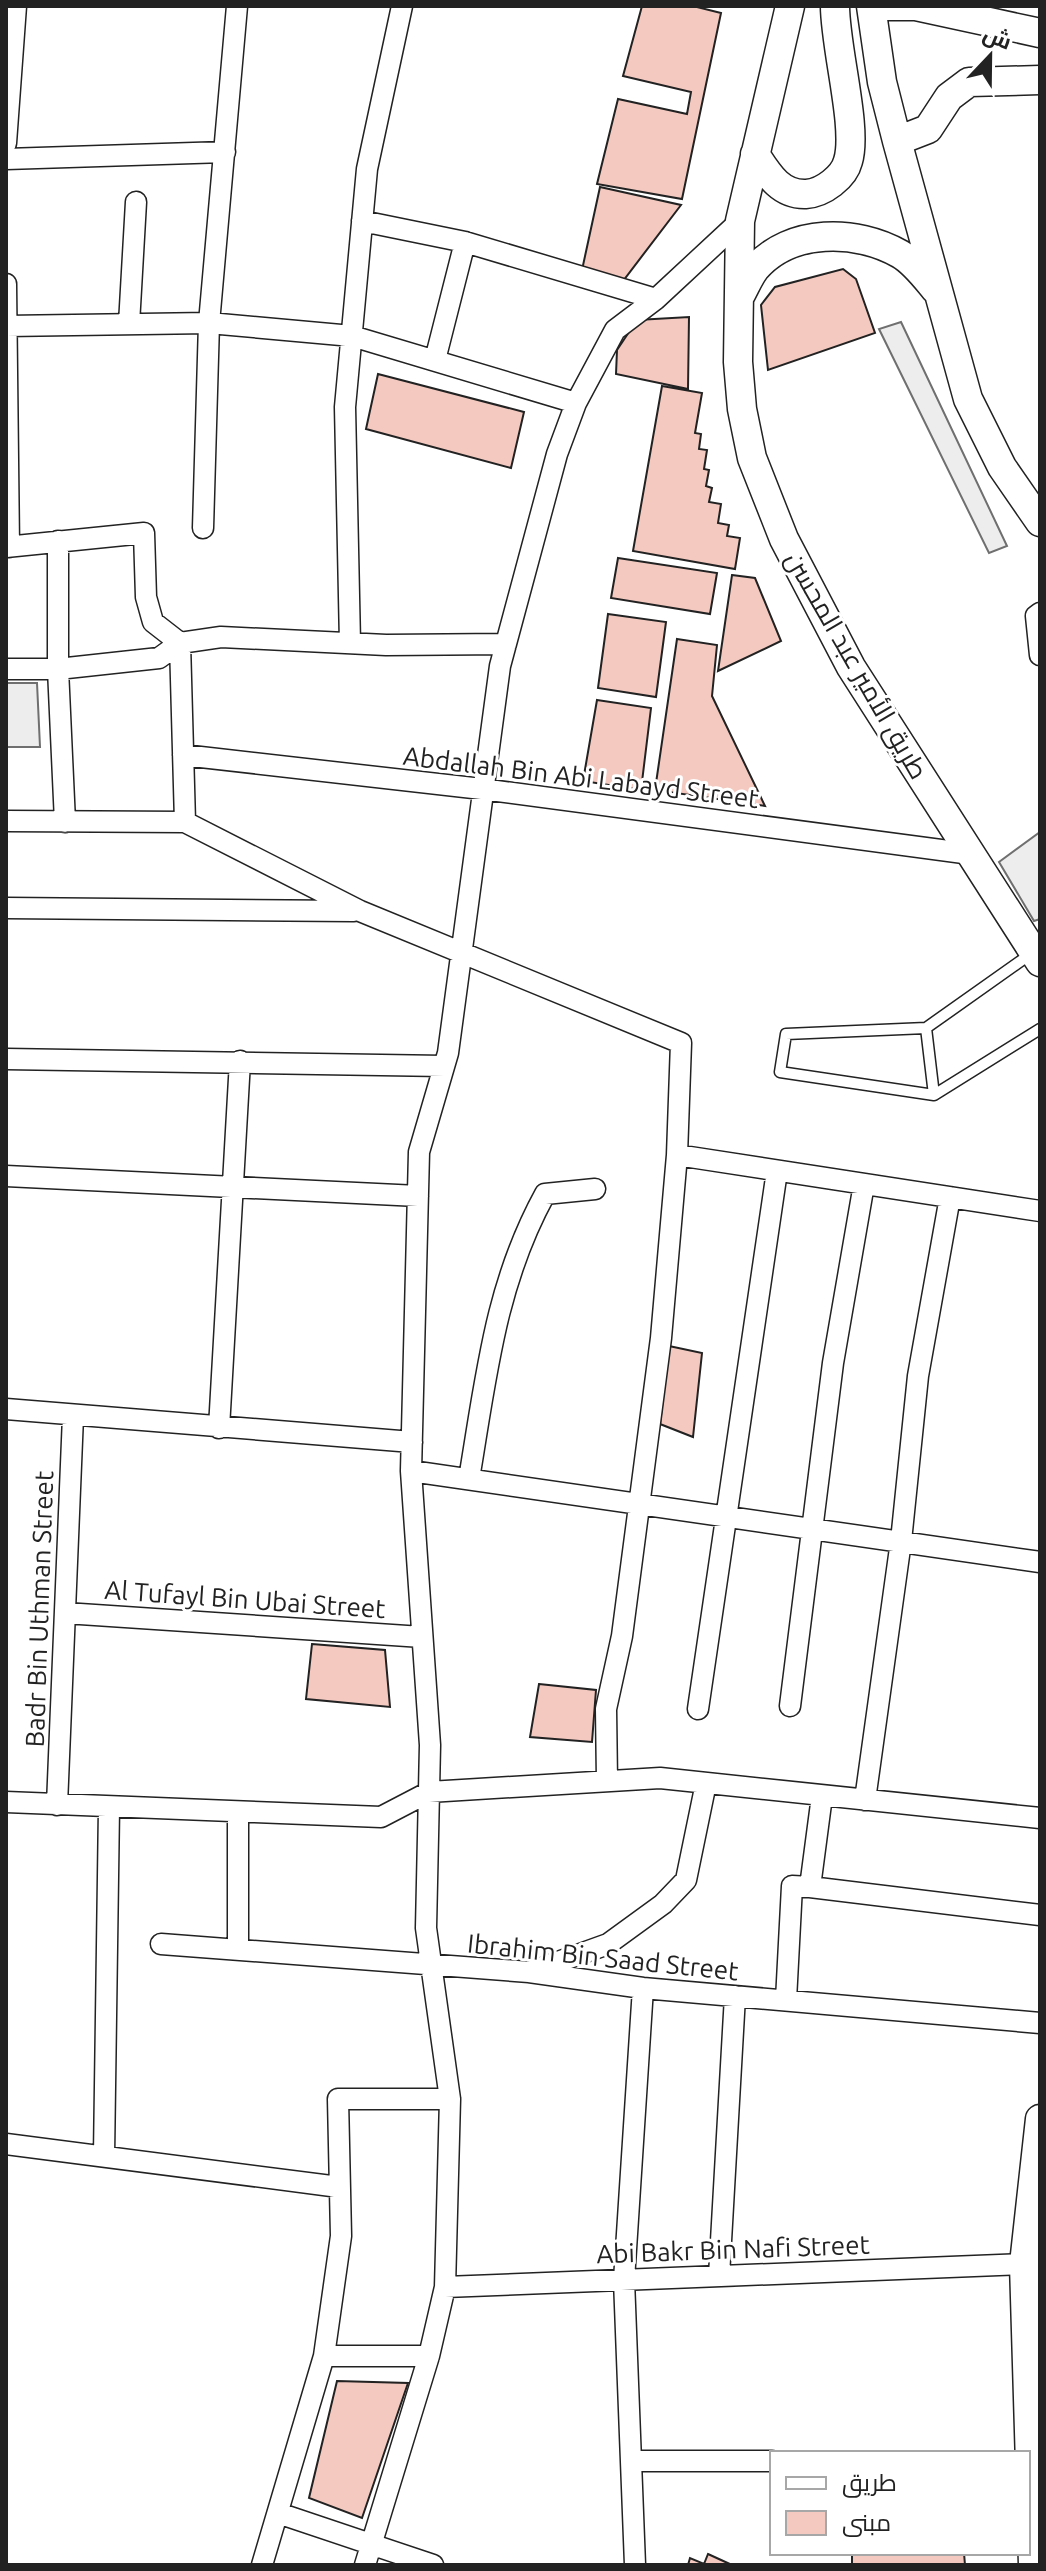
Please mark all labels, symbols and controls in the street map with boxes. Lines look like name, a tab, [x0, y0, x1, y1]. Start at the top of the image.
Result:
north arrow	[950, 16, 1030, 96]
text: ش	[979, 20, 1015, 56]
street label: طريق الأمير عبد المحسن	[778, 546, 934, 785]
street label: Abdallah Bin Abi Labayd Street	[402, 741, 760, 813]
street label: Badr Bin Uthman Street	[20, 1470, 58, 1748]
street label: Al Tufayl Bin Ubai Street	[104, 1575, 386, 1623]
street label: Ibrahim Bin Saad Street	[466, 1928, 740, 1986]
street label: Abi Bakr Bin Nafi Street	[596, 2230, 870, 2268]
legend	[770, 2451, 1030, 2555]
text: طريق	[842, 2469, 897, 2498]
text: مبنى	[842, 2509, 891, 2537]

